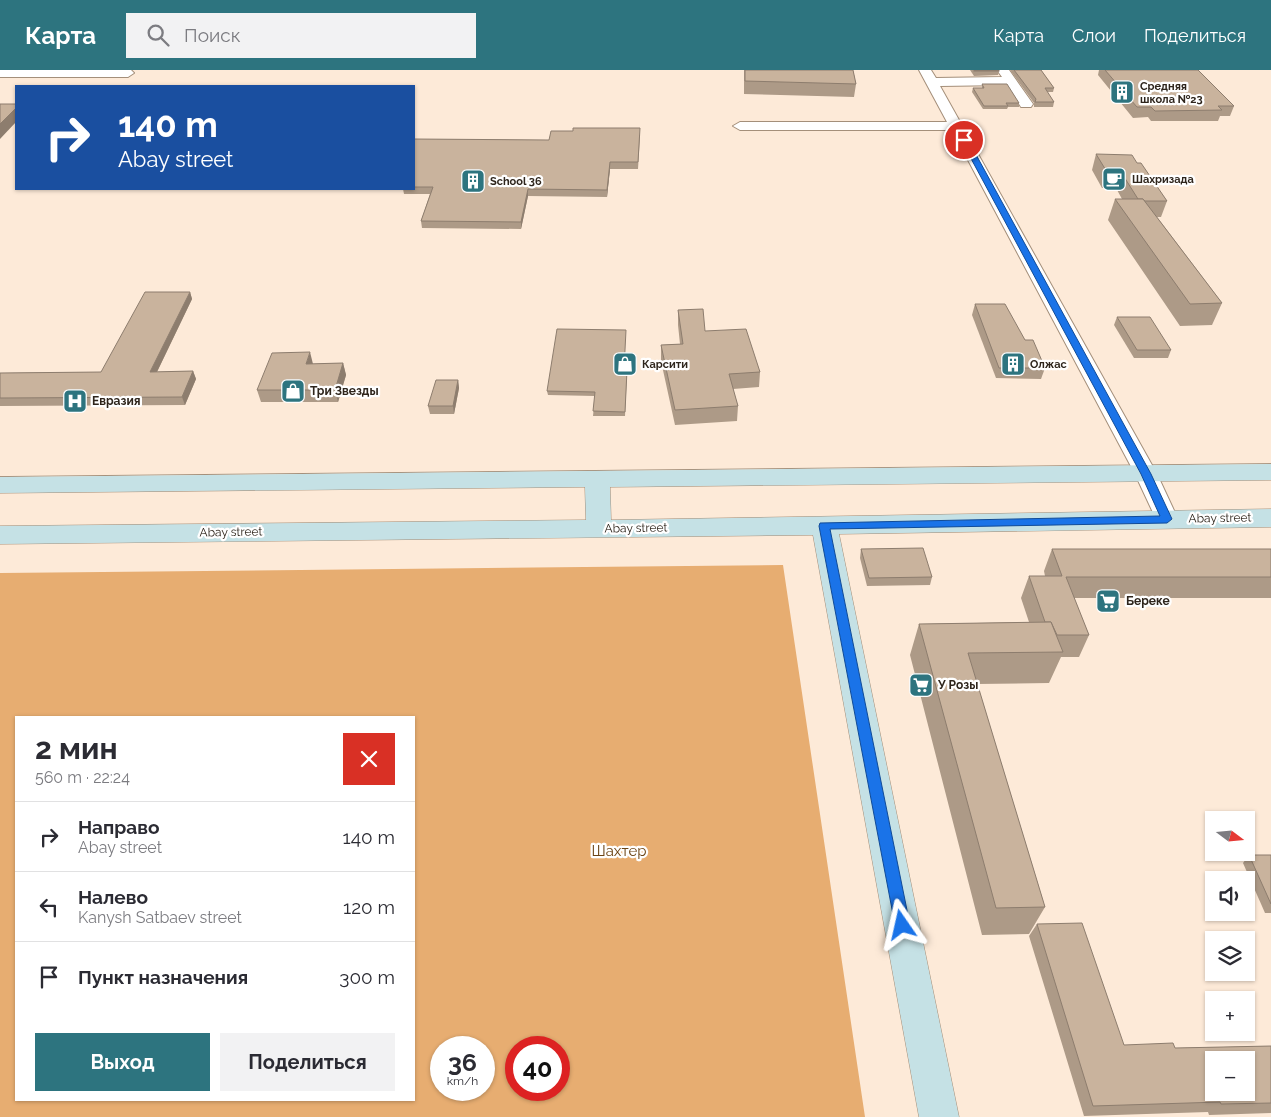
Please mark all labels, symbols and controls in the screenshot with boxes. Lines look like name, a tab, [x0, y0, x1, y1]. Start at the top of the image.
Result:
search box	[126, 13, 476, 58]
text: Карта	[25, 21, 96, 50]
icon: search	[144, 21, 172, 49]
text: Поиск	[184, 24, 241, 46]
text: Карта	[993, 25, 1044, 46]
text: Слои	[1072, 25, 1116, 46]
text: Поделиться	[1144, 25, 1246, 46]
building icon: Средняя школа №23	[1109, 79, 1135, 105]
place label: Средняя школа №23	[1140, 80, 1203, 106]
text: 140 m	[118, 104, 218, 145]
icon: right	[35, 105, 100, 170]
pin	[943, 119, 985, 161]
icon: arrive	[950, 126, 978, 154]
text: Abay street	[118, 146, 234, 172]
cafe icon: Шахризада	[1101, 166, 1127, 192]
building icon: School 36	[460, 168, 486, 194]
place label: Шахризада	[1132, 173, 1194, 186]
place label: School 36	[490, 175, 542, 188]
shop icon: Карсити	[612, 351, 638, 377]
building icon: Олжас	[1000, 351, 1026, 377]
place label: Карсити	[642, 358, 688, 371]
place label: Олжас	[1030, 358, 1067, 371]
shop icon: Три Звезды	[280, 378, 306, 404]
place label: Три Звезды	[310, 384, 379, 398]
hospital icon: Евразия	[62, 388, 88, 414]
place label: Евразия	[92, 394, 141, 408]
street label: Abay street	[1188, 510, 1252, 526]
street label: Abay street	[604, 520, 668, 536]
street label: Abay street	[199, 524, 263, 540]
supermarket icon: Береке	[1095, 588, 1121, 614]
place label: Береке	[1126, 594, 1170, 608]
supermarket icon: У Розы	[908, 672, 934, 698]
place label: У Розы	[937, 678, 978, 692]
text: 2 мин	[35, 731, 118, 766]
button: close	[343, 733, 395, 785]
text: 560 m · 22:24	[35, 768, 130, 787]
north arrow	[1205, 811, 1255, 861]
map controls	[1205, 811, 1255, 1101]
text: Направо	[78, 816, 159, 838]
icon: right	[35, 823, 63, 851]
text: 140 m	[343, 826, 395, 848]
text: Abay street	[78, 838, 162, 857]
park label: Шахтер	[591, 842, 647, 860]
button: sound	[1205, 871, 1255, 921]
text: Налево	[78, 886, 148, 908]
icon: left	[35, 893, 63, 921]
text: 120 m	[343, 896, 395, 918]
position arrow	[875, 898, 927, 950]
text: Kanysh Satbaev street	[78, 908, 242, 927]
button: layers	[1205, 931, 1255, 981]
icon: arrive	[35, 963, 63, 991]
text: Пункт назначения	[78, 966, 248, 988]
text: 300 m	[339, 966, 395, 988]
button: +	[1205, 991, 1255, 1041]
button: Выход	[35, 1033, 210, 1091]
button: Поделиться	[220, 1033, 395, 1091]
speed limit sign: 40	[505, 1036, 570, 1101]
text: 36	[448, 1047, 477, 1077]
button: −	[1205, 1051, 1255, 1101]
text: km/h	[447, 1074, 478, 1088]

